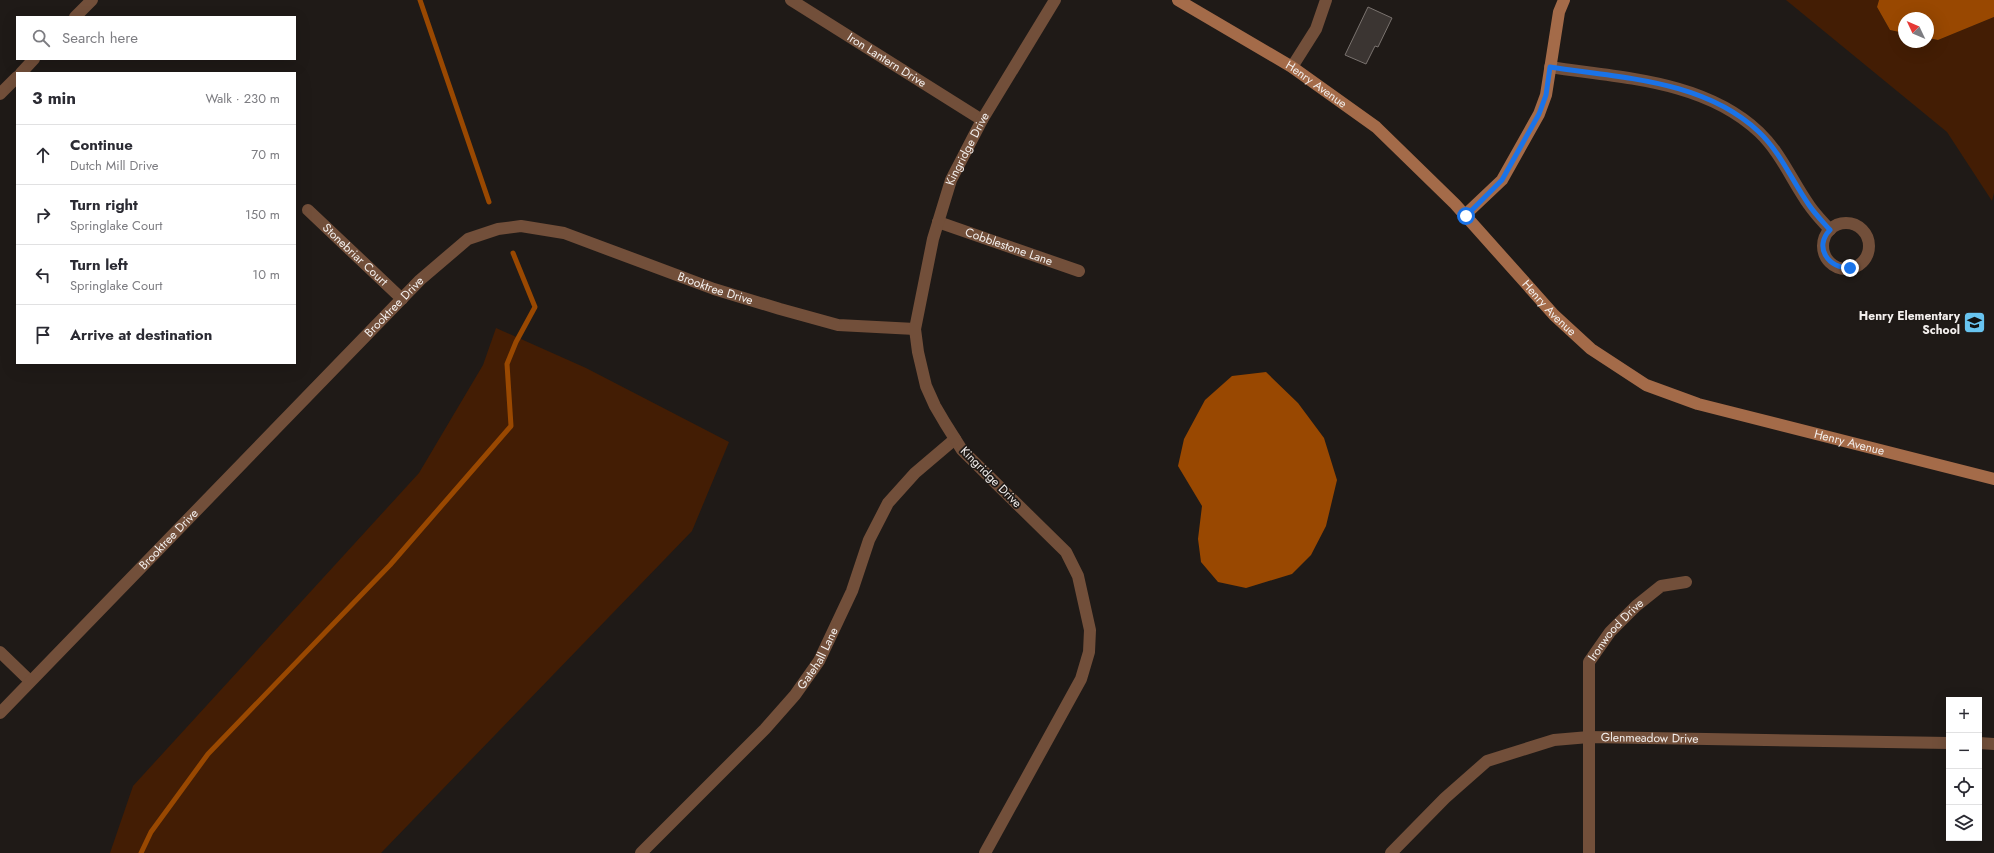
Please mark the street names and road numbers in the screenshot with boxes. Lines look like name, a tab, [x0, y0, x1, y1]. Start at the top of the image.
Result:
street label: Iron Lantern Drive	[843, 28, 930, 92]
street label: Henry Avenue	[1282, 56, 1351, 113]
street label: Kingridge Drive	[941, 109, 994, 188]
street label: Stonebriar Court	[318, 219, 392, 290]
street label: Cobblestone Lane	[963, 223, 1055, 270]
street label: Brooktree Drive	[675, 267, 755, 309]
street label: Brooktree Drive	[360, 272, 428, 341]
street label: Henry Avenue	[1518, 276, 1580, 340]
street label: Henry Avenue	[1812, 425, 1886, 460]
street label: Kingridge Drive	[956, 442, 1026, 512]
street label: Brooktree Drive	[135, 505, 202, 574]
street label: Ironwood Drive	[1583, 594, 1648, 665]
street label: Gatehall Lane	[793, 624, 843, 693]
street label: Glenmeadow Drive	[1601, 728, 1699, 748]

